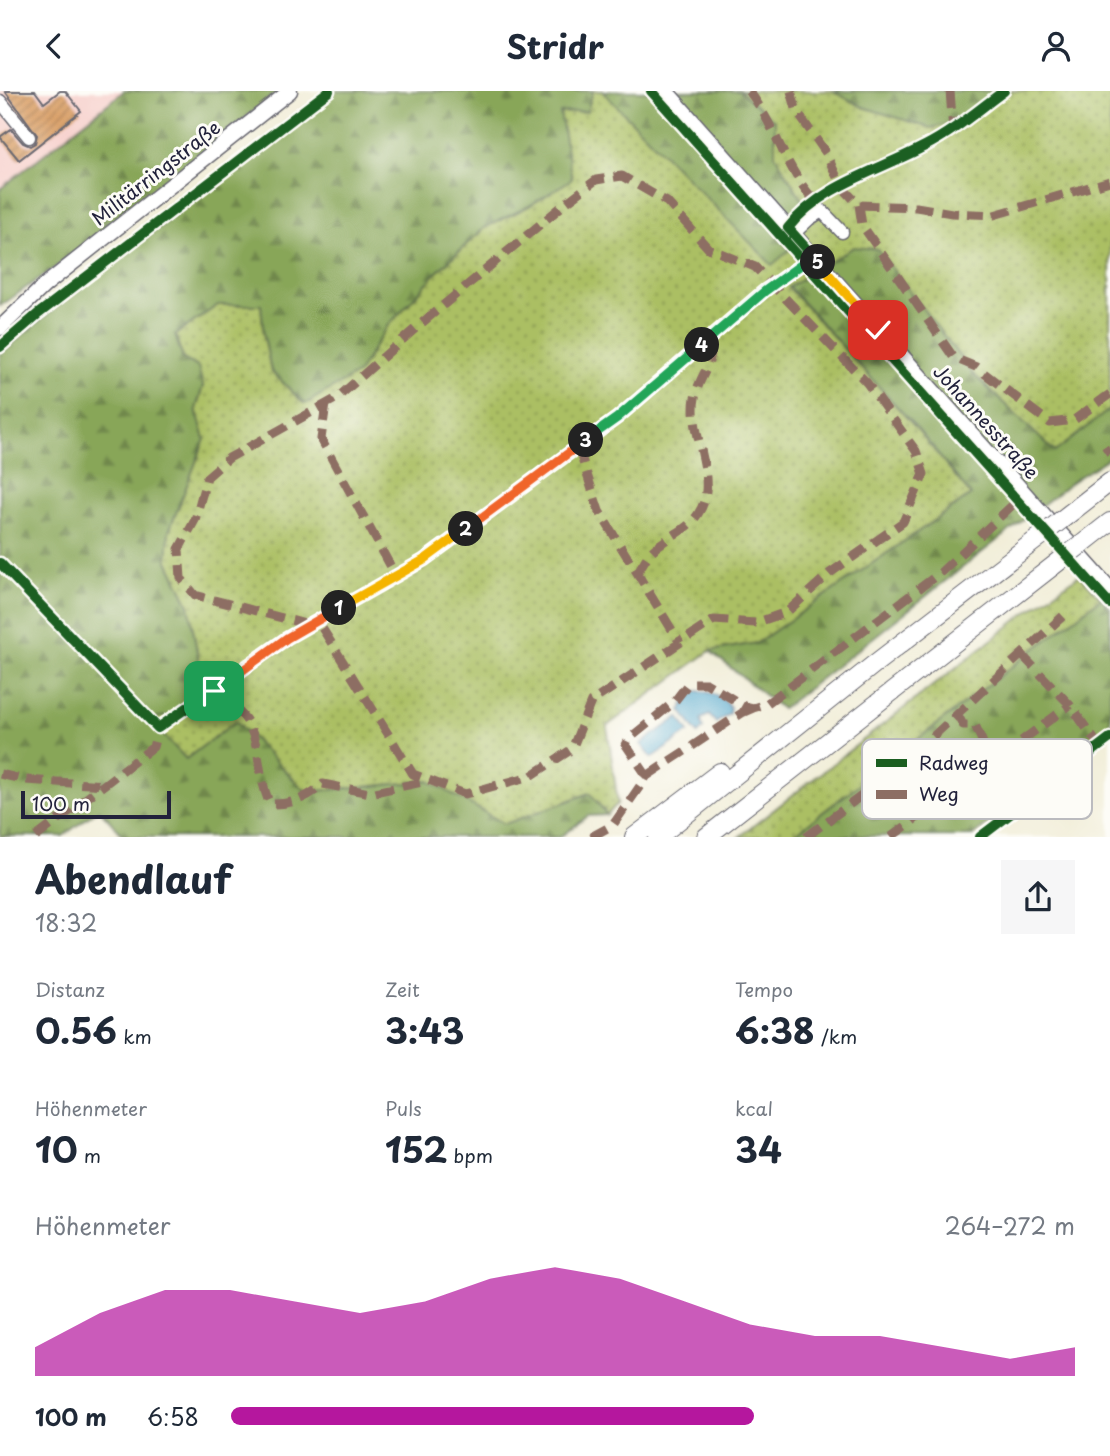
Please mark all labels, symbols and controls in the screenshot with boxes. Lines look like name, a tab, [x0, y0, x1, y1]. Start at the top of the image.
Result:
text: Stridr	[506, 22, 604, 70]
icon: back	[35, 27, 73, 65]
icon: person	[1037, 27, 1075, 65]
street label: Militärringstraße	[85, 113, 226, 231]
pin: 5	[800, 245, 836, 279]
text: 5	[811, 247, 824, 275]
pin	[848, 300, 908, 360]
icon: check	[859, 311, 897, 349]
pin: 4	[684, 327, 720, 363]
text: 4	[695, 330, 708, 358]
street label: Johannesstraße	[928, 358, 1046, 485]
pin: 3	[568, 423, 604, 457]
text: 3	[579, 425, 592, 453]
pin: 2	[448, 511, 484, 547]
text: 2	[459, 514, 472, 542]
pin: 1	[322, 591, 356, 625]
text: 1	[334, 593, 343, 621]
pin	[184, 661, 244, 721]
icon: arrive	[195, 672, 233, 710]
legend	[862, 739, 1092, 819]
text: Radweg	[919, 748, 989, 776]
text: Weg	[919, 779, 959, 807]
scale bar	[21, 787, 172, 819]
text: 100 m	[32, 789, 90, 817]
text: Abendlauf	[35, 850, 232, 907]
button: share	[1001, 860, 1075, 934]
text: 18:32	[35, 905, 97, 940]
text: Distanz	[35, 975, 105, 1003]
text: Zeit	[385, 975, 420, 1003]
text: Tempo	[735, 975, 793, 1003]
text: 0.56	[35, 1003, 117, 1056]
text: 3:43	[385, 1003, 464, 1056]
text: 6:38	[735, 1003, 815, 1056]
text: km	[117, 1022, 152, 1050]
text: /km	[815, 1022, 857, 1050]
text: Höhenmeter	[35, 1094, 147, 1122]
text: Puls	[385, 1094, 422, 1122]
text: kcal	[735, 1094, 773, 1122]
text: 10	[35, 1122, 78, 1175]
text: 152	[385, 1122, 447, 1175]
text: 34	[735, 1122, 782, 1175]
text: m	[78, 1141, 101, 1169]
text: bpm	[447, 1141, 493, 1169]
text: Höhenmeter	[35, 1208, 171, 1243]
text: 264–272 m	[945, 1208, 1075, 1243]
text: 100 m	[35, 1399, 107, 1434]
text: 6:58	[147, 1399, 199, 1434]

